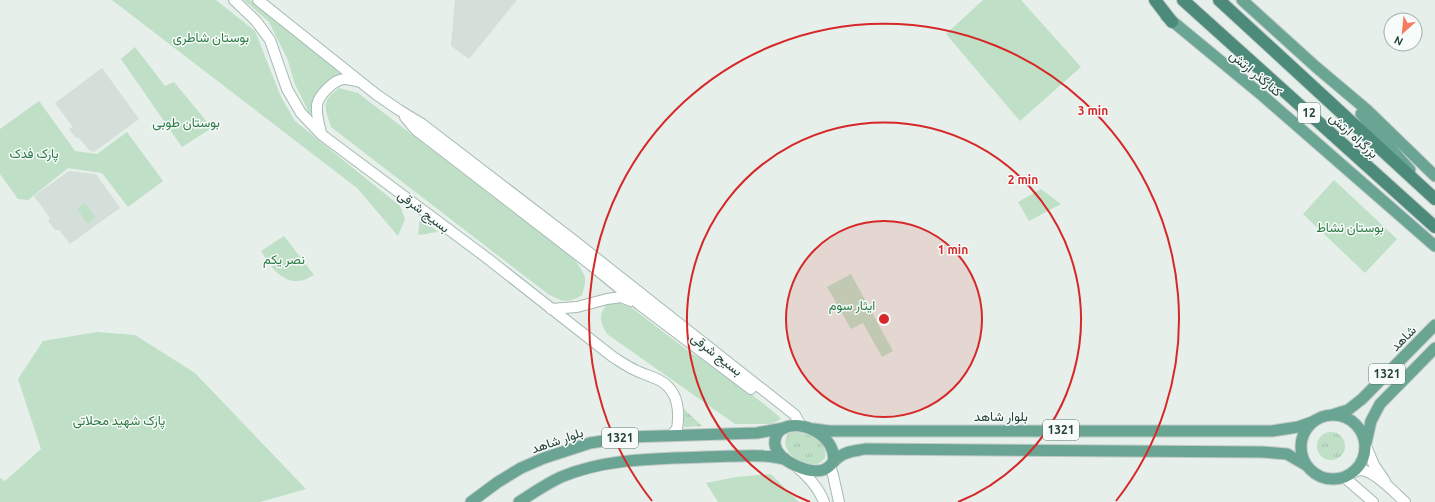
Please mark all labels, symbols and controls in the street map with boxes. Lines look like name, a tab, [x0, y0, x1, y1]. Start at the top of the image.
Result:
north arrow	[1383, 12, 1423, 52]
park label: بوستان شاطری	[173, 30, 249, 46]
text: N	[1392, 34, 1405, 48]
street label: کنارگذر ارتش	[1226, 47, 1285, 100]
road number: 12	[1298, 103, 1320, 123]
text: 3 min	[1078, 104, 1108, 117]
street label: بزرگراه ارتش	[1325, 110, 1381, 162]
park label: بوستان طوبی	[152, 115, 220, 131]
park label: پارک فدک	[9, 146, 59, 163]
text: 2 min	[1008, 173, 1038, 186]
street label: بسیج شرقی	[394, 187, 453, 237]
park label: بوستان نشاط	[1316, 220, 1384, 236]
text: 1 min	[938, 243, 968, 256]
park label: نصر یکم	[263, 252, 305, 268]
park label: ایثار سوم	[829, 298, 875, 314]
centre of rings	[877, 312, 891, 326]
street label: شاهد	[1388, 323, 1418, 353]
street label: بسیج شرقی	[687, 330, 745, 381]
road number: 1321	[1369, 364, 1405, 384]
street label: بلوار شاهد	[974, 409, 1028, 425]
park label: پارک شهید محلاتی	[73, 413, 165, 430]
road number: 1321	[1043, 420, 1079, 440]
street label: بلوار شاهد	[529, 425, 586, 457]
road number: 1321	[602, 428, 638, 448]

